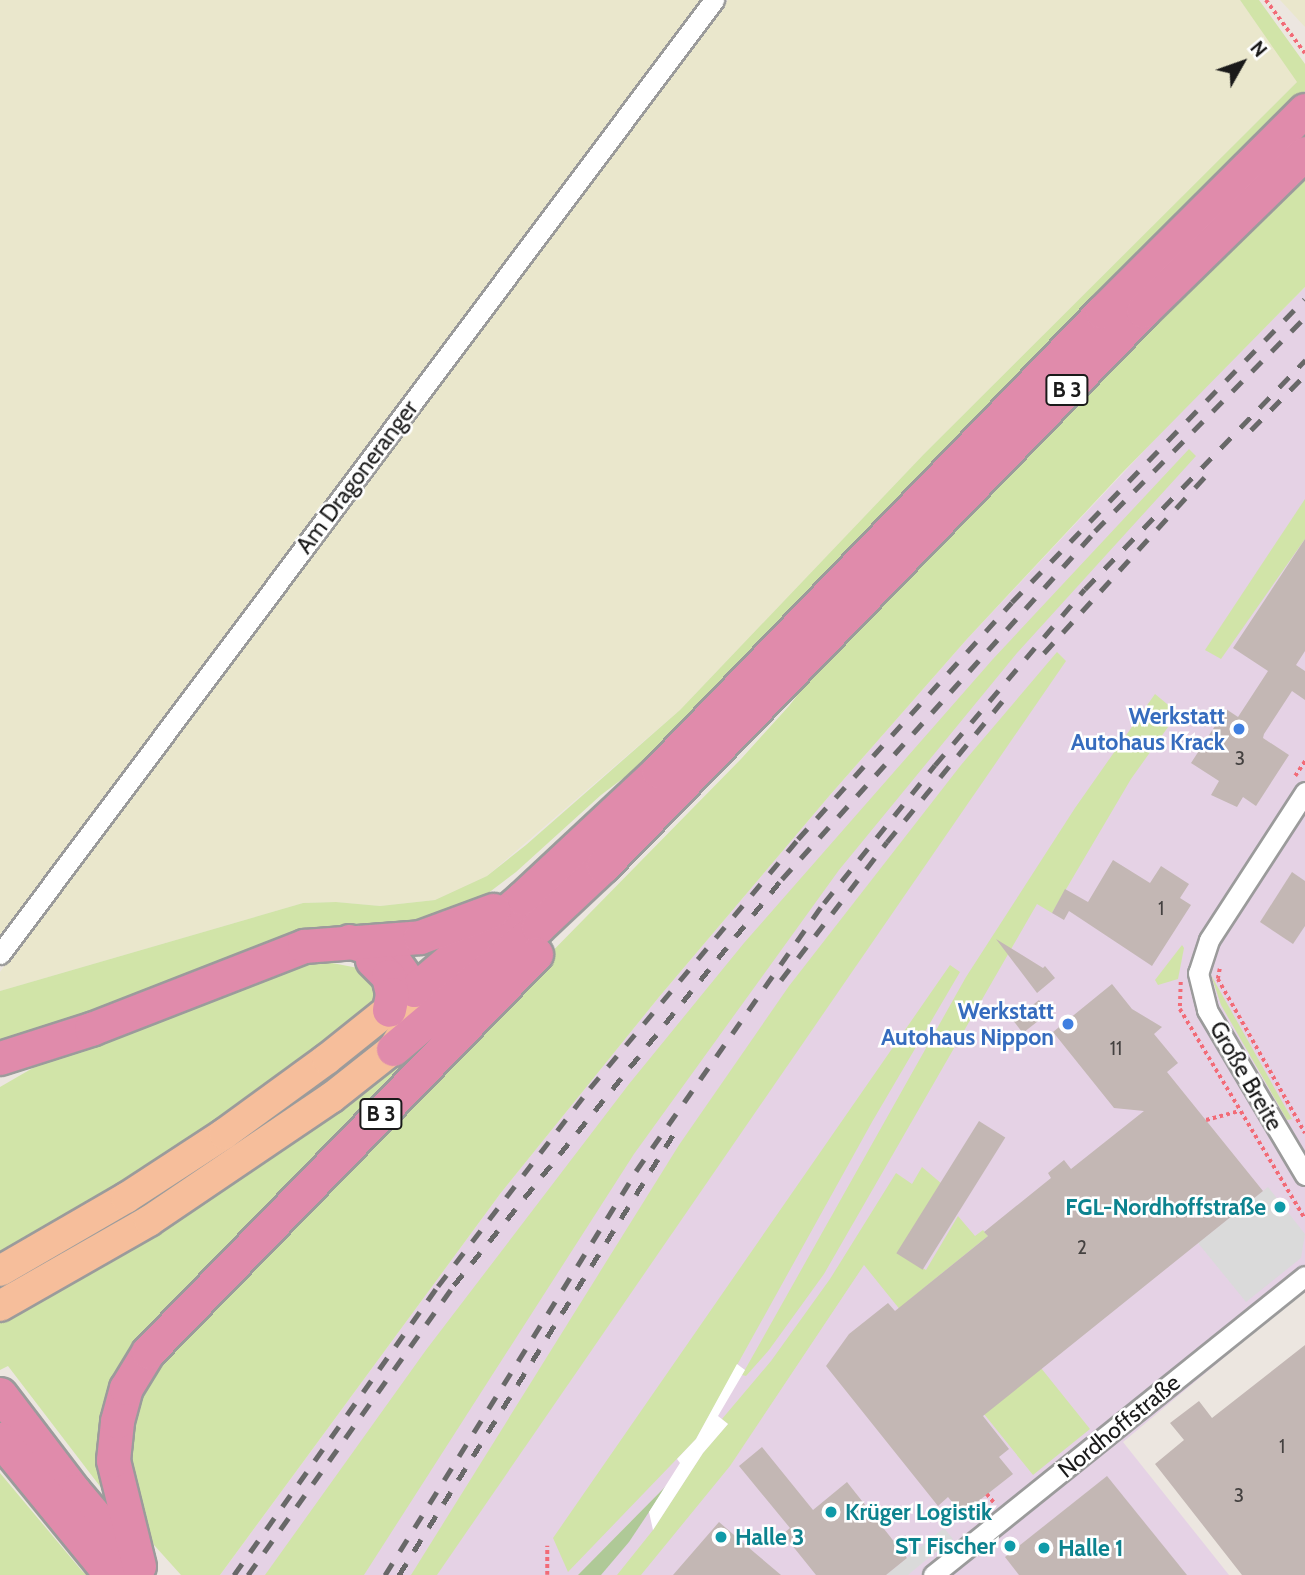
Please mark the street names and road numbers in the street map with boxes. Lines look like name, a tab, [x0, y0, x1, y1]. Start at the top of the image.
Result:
road number: B 3	[1044, 372, 1090, 408]
street label: Am Dragoneranger	[290, 395, 424, 559]
street label: Große Breite	[1204, 1016, 1288, 1136]
road number: B 3	[358, 1096, 404, 1132]
street label: Nordhoffstraße	[1052, 1368, 1186, 1484]

